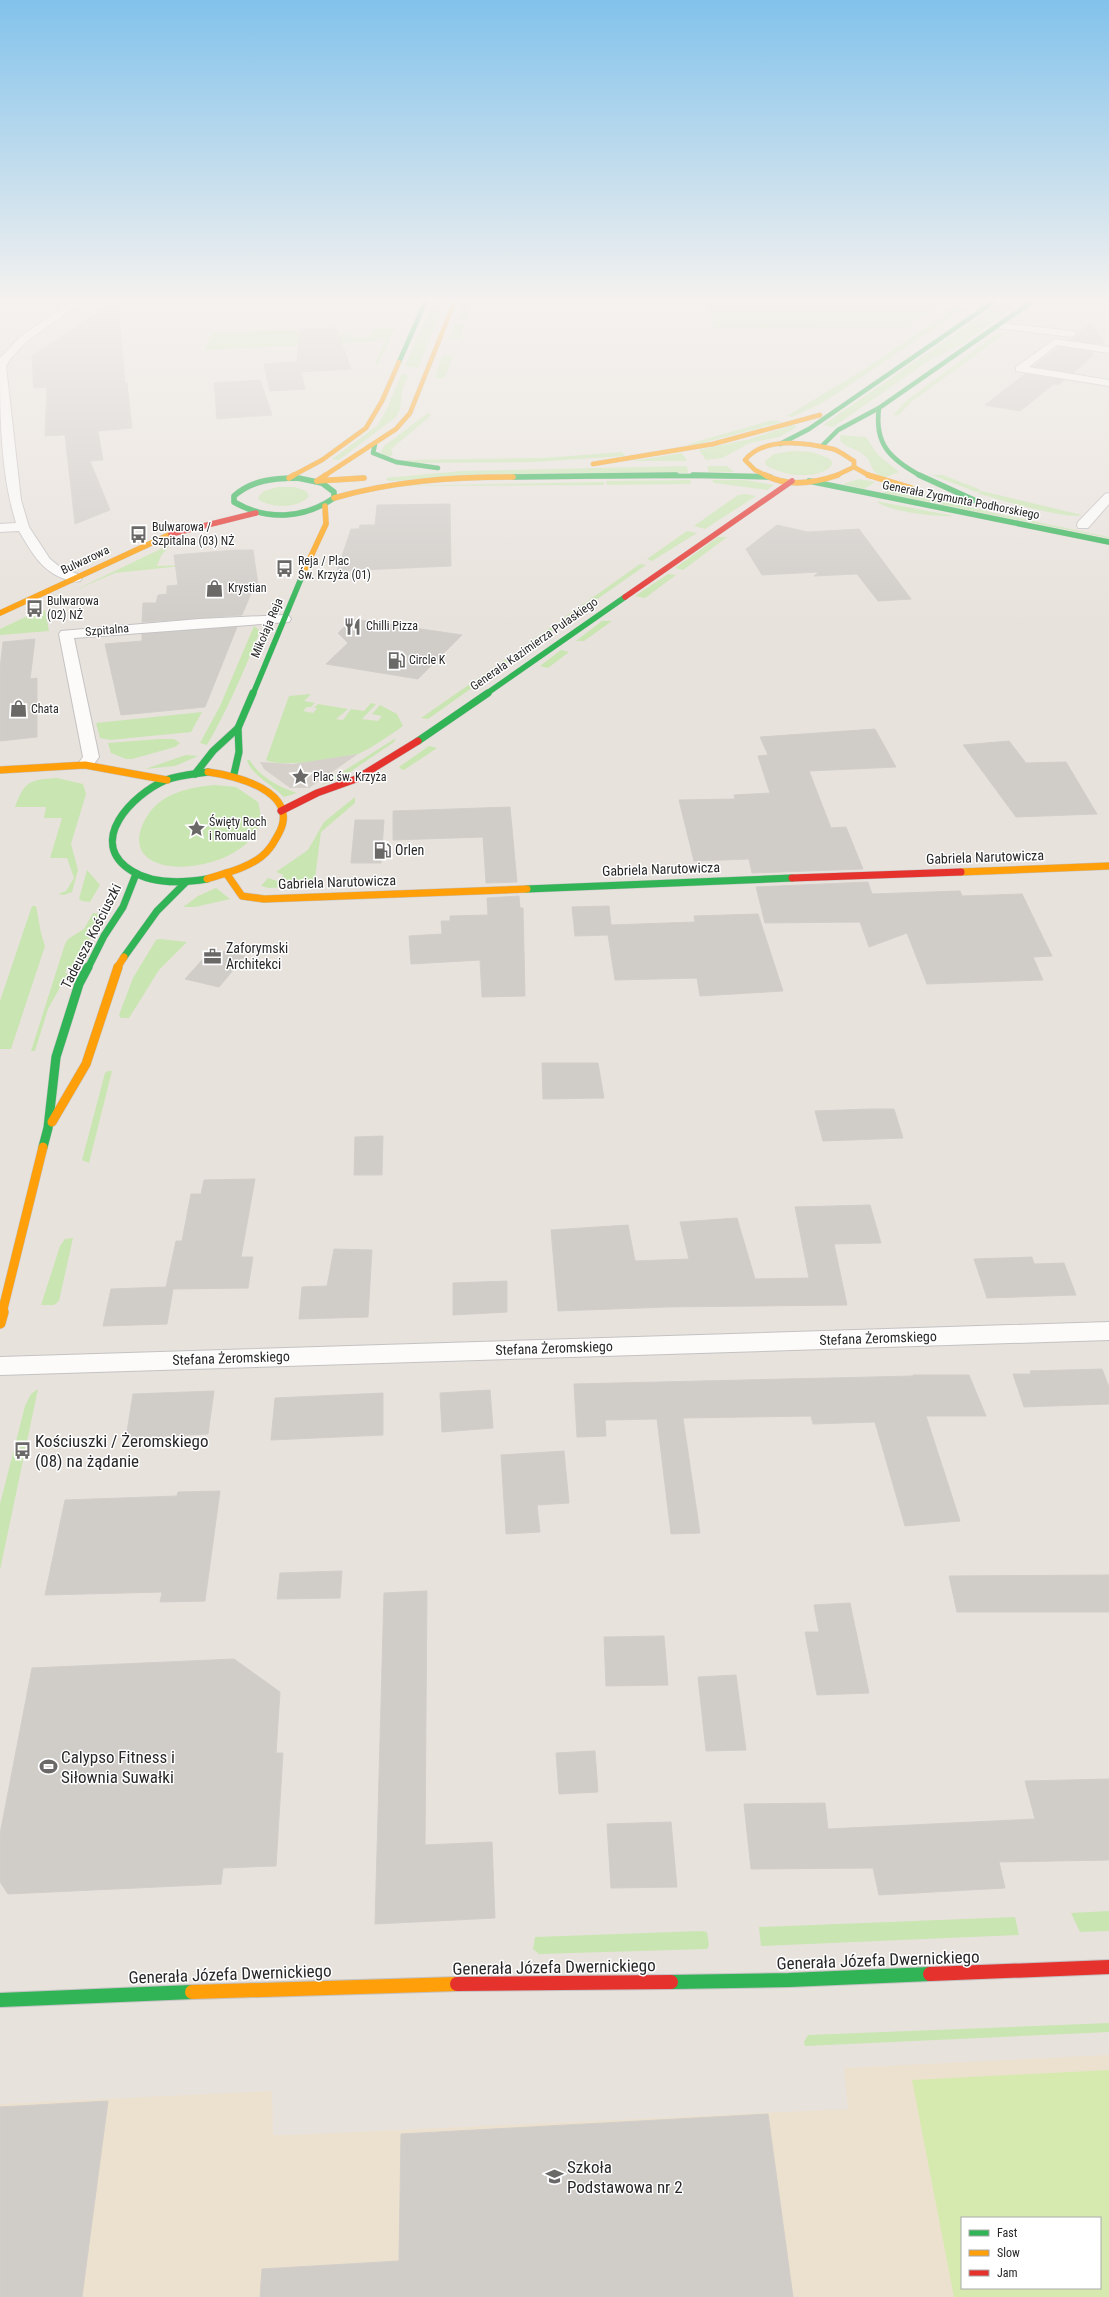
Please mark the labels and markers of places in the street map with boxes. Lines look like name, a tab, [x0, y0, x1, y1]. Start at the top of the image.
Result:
place label: Bulwarowa / Szpitalna (03) NŻ	[152, 520, 234, 548]
bus stop icon: Bulwarowa / Szpitalna (03) NŻ	[129, 524, 149, 544]
place label: Reja / Plac Św. Krzyża (01)	[298, 554, 371, 582]
bus stop icon: Reja / Plac Św. Krzyża (01)	[275, 558, 295, 578]
shop icon: Krystian	[205, 578, 225, 598]
place label: Krystian	[228, 581, 267, 595]
place label: Bulwarowa (02) NŻ	[47, 594, 99, 622]
bus stop icon: Bulwarowa (02) NŻ	[24, 598, 44, 618]
restaurant icon: Chilli Pizza	[343, 616, 363, 636]
place label: Chilli Pizza	[366, 619, 418, 633]
fuel station icon: Circle K	[386, 650, 406, 670]
place label: Circle K	[409, 653, 446, 667]
shop icon: Chata	[8, 699, 28, 719]
place label: Chata	[31, 702, 59, 716]
place icon: Plac św. Krzyża	[290, 767, 310, 787]
place label: Plac św. Krzyża	[313, 770, 387, 784]
place label: Święty Roch i Romuald	[209, 814, 267, 843]
place icon: Święty Roch i Romuald	[186, 819, 206, 839]
fuel station icon: Orlen	[372, 840, 392, 860]
place label: Orlen	[395, 842, 424, 858]
place label: Zaforymski Architekci	[226, 940, 288, 972]
office icon: Zaforymski Architekci	[203, 946, 223, 966]
place label: Kościuszki / Żeromskiego (08) na żądanie	[35, 1431, 208, 1471]
bus stop icon: Kościuszki / Żeromskiego (08) na żądanie	[12, 1441, 32, 1461]
place label: Calypso Fitness i Siłownia Suwałki	[61, 1747, 175, 1787]
sports icon: Calypso Fitness i Siłownia Suwałki	[38, 1757, 58, 1777]
place label: Szkoła Podstawowa nr 2	[567, 2157, 683, 2197]
school or university icon: Szkoła Podstawowa nr 2	[544, 2167, 564, 2187]

